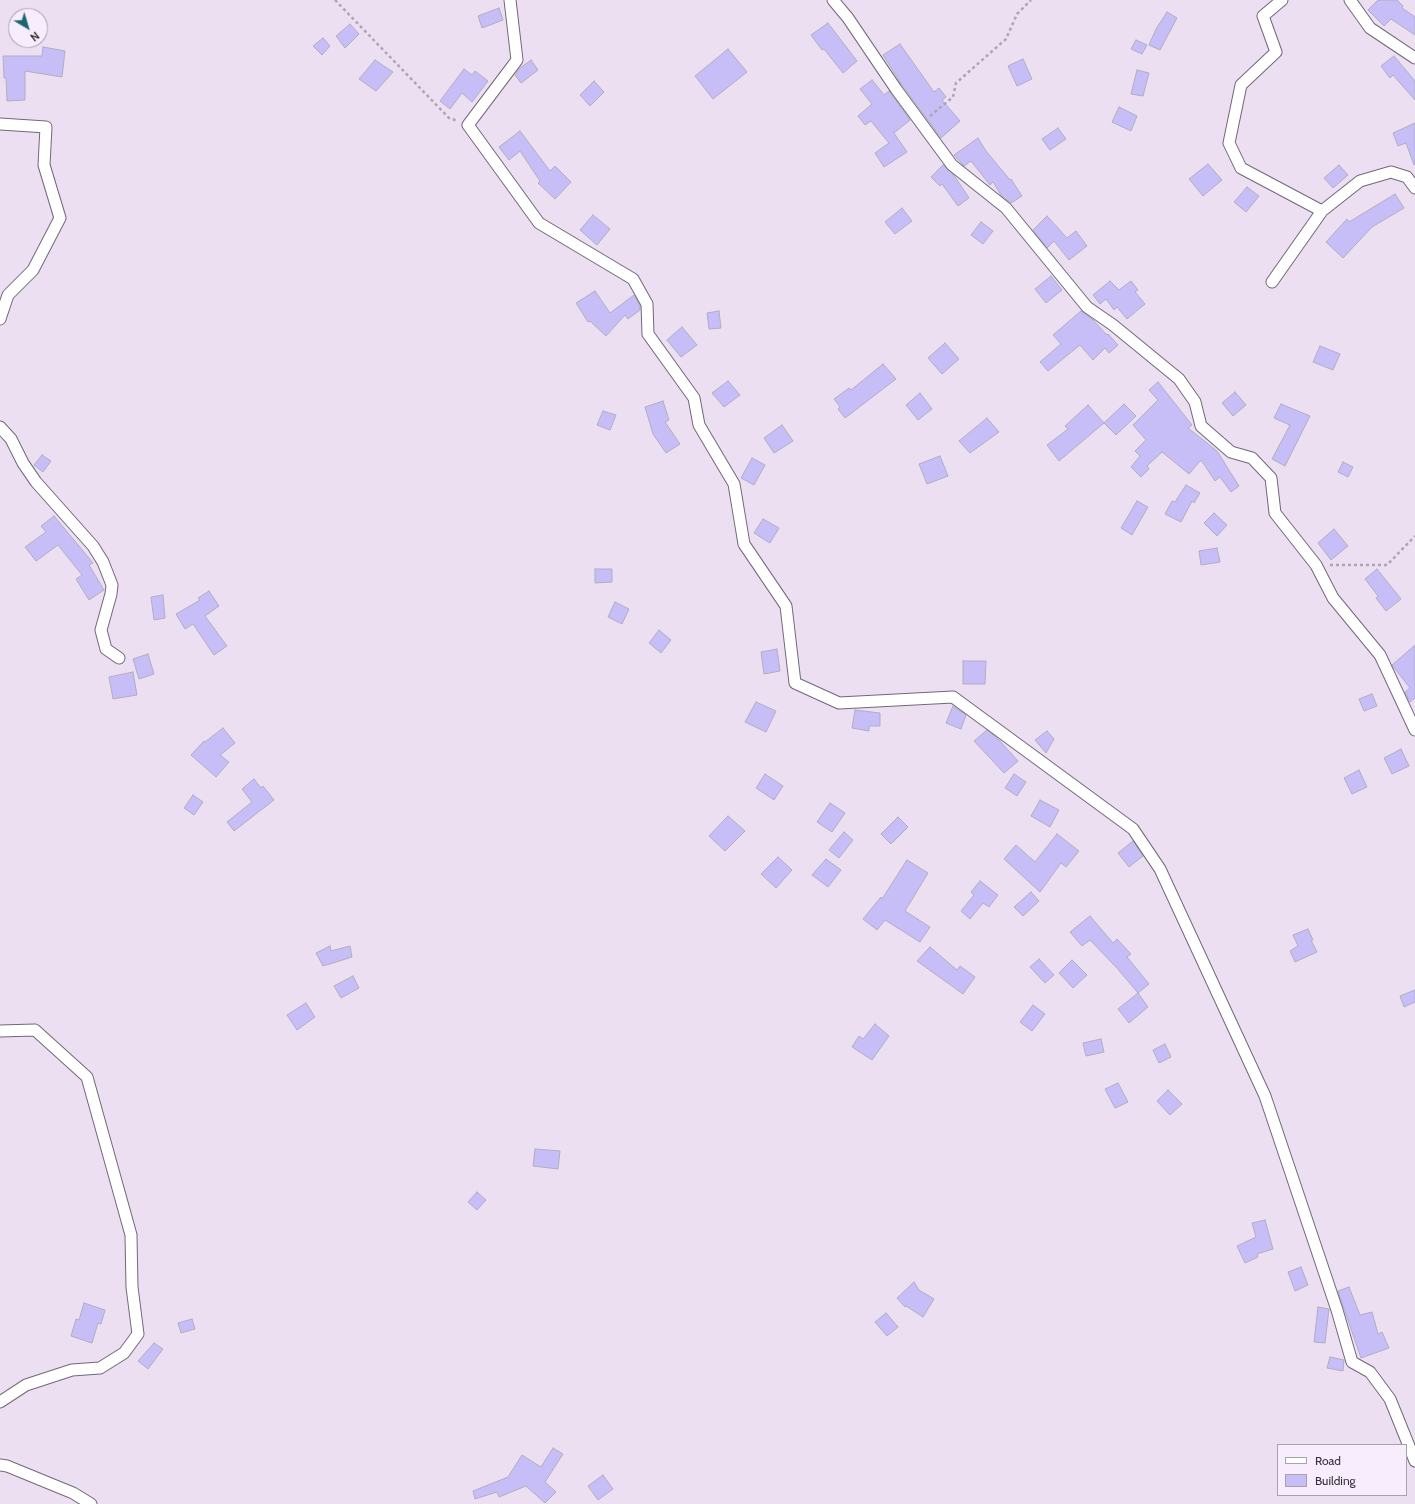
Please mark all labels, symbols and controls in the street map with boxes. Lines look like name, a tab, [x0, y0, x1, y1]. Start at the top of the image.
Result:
north arrow	[8, 8, 48, 48]
text: N	[27, 29, 42, 45]
legend	[1277, 1444, 1407, 1496]
text: Road	[1315, 1453, 1341, 1468]
text: Building	[1315, 1473, 1356, 1488]

